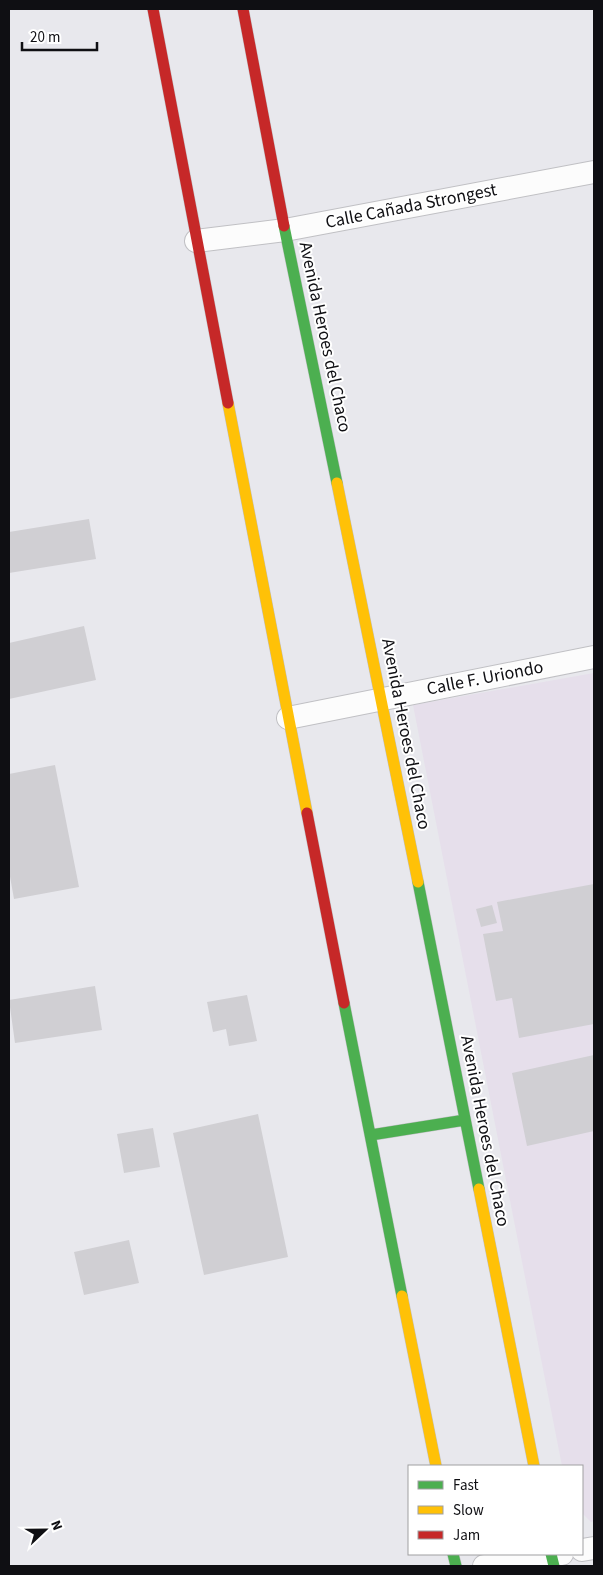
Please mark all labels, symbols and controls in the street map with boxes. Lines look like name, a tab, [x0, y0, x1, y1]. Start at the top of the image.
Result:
scale bar	[22, 20, 98, 52]
text: 20 m	[30, 27, 60, 48]
street label: Calle Cañada Strongest	[323, 177, 499, 235]
street label: Avenida Heroes del Chaco	[293, 239, 357, 435]
street label: Avenida Heroes del Chaco	[375, 636, 437, 832]
street label: Calle F. Uriondo	[425, 654, 545, 702]
street label: Avenida Heroes del Chaco	[454, 1033, 516, 1229]
legend	[408, 1465, 583, 1555]
text: Fast	[453, 1475, 479, 1496]
text: Slow	[453, 1500, 484, 1521]
north arrow	[20, 1505, 70, 1555]
text: N	[45, 1517, 67, 1534]
text: Jam	[453, 1525, 480, 1546]

